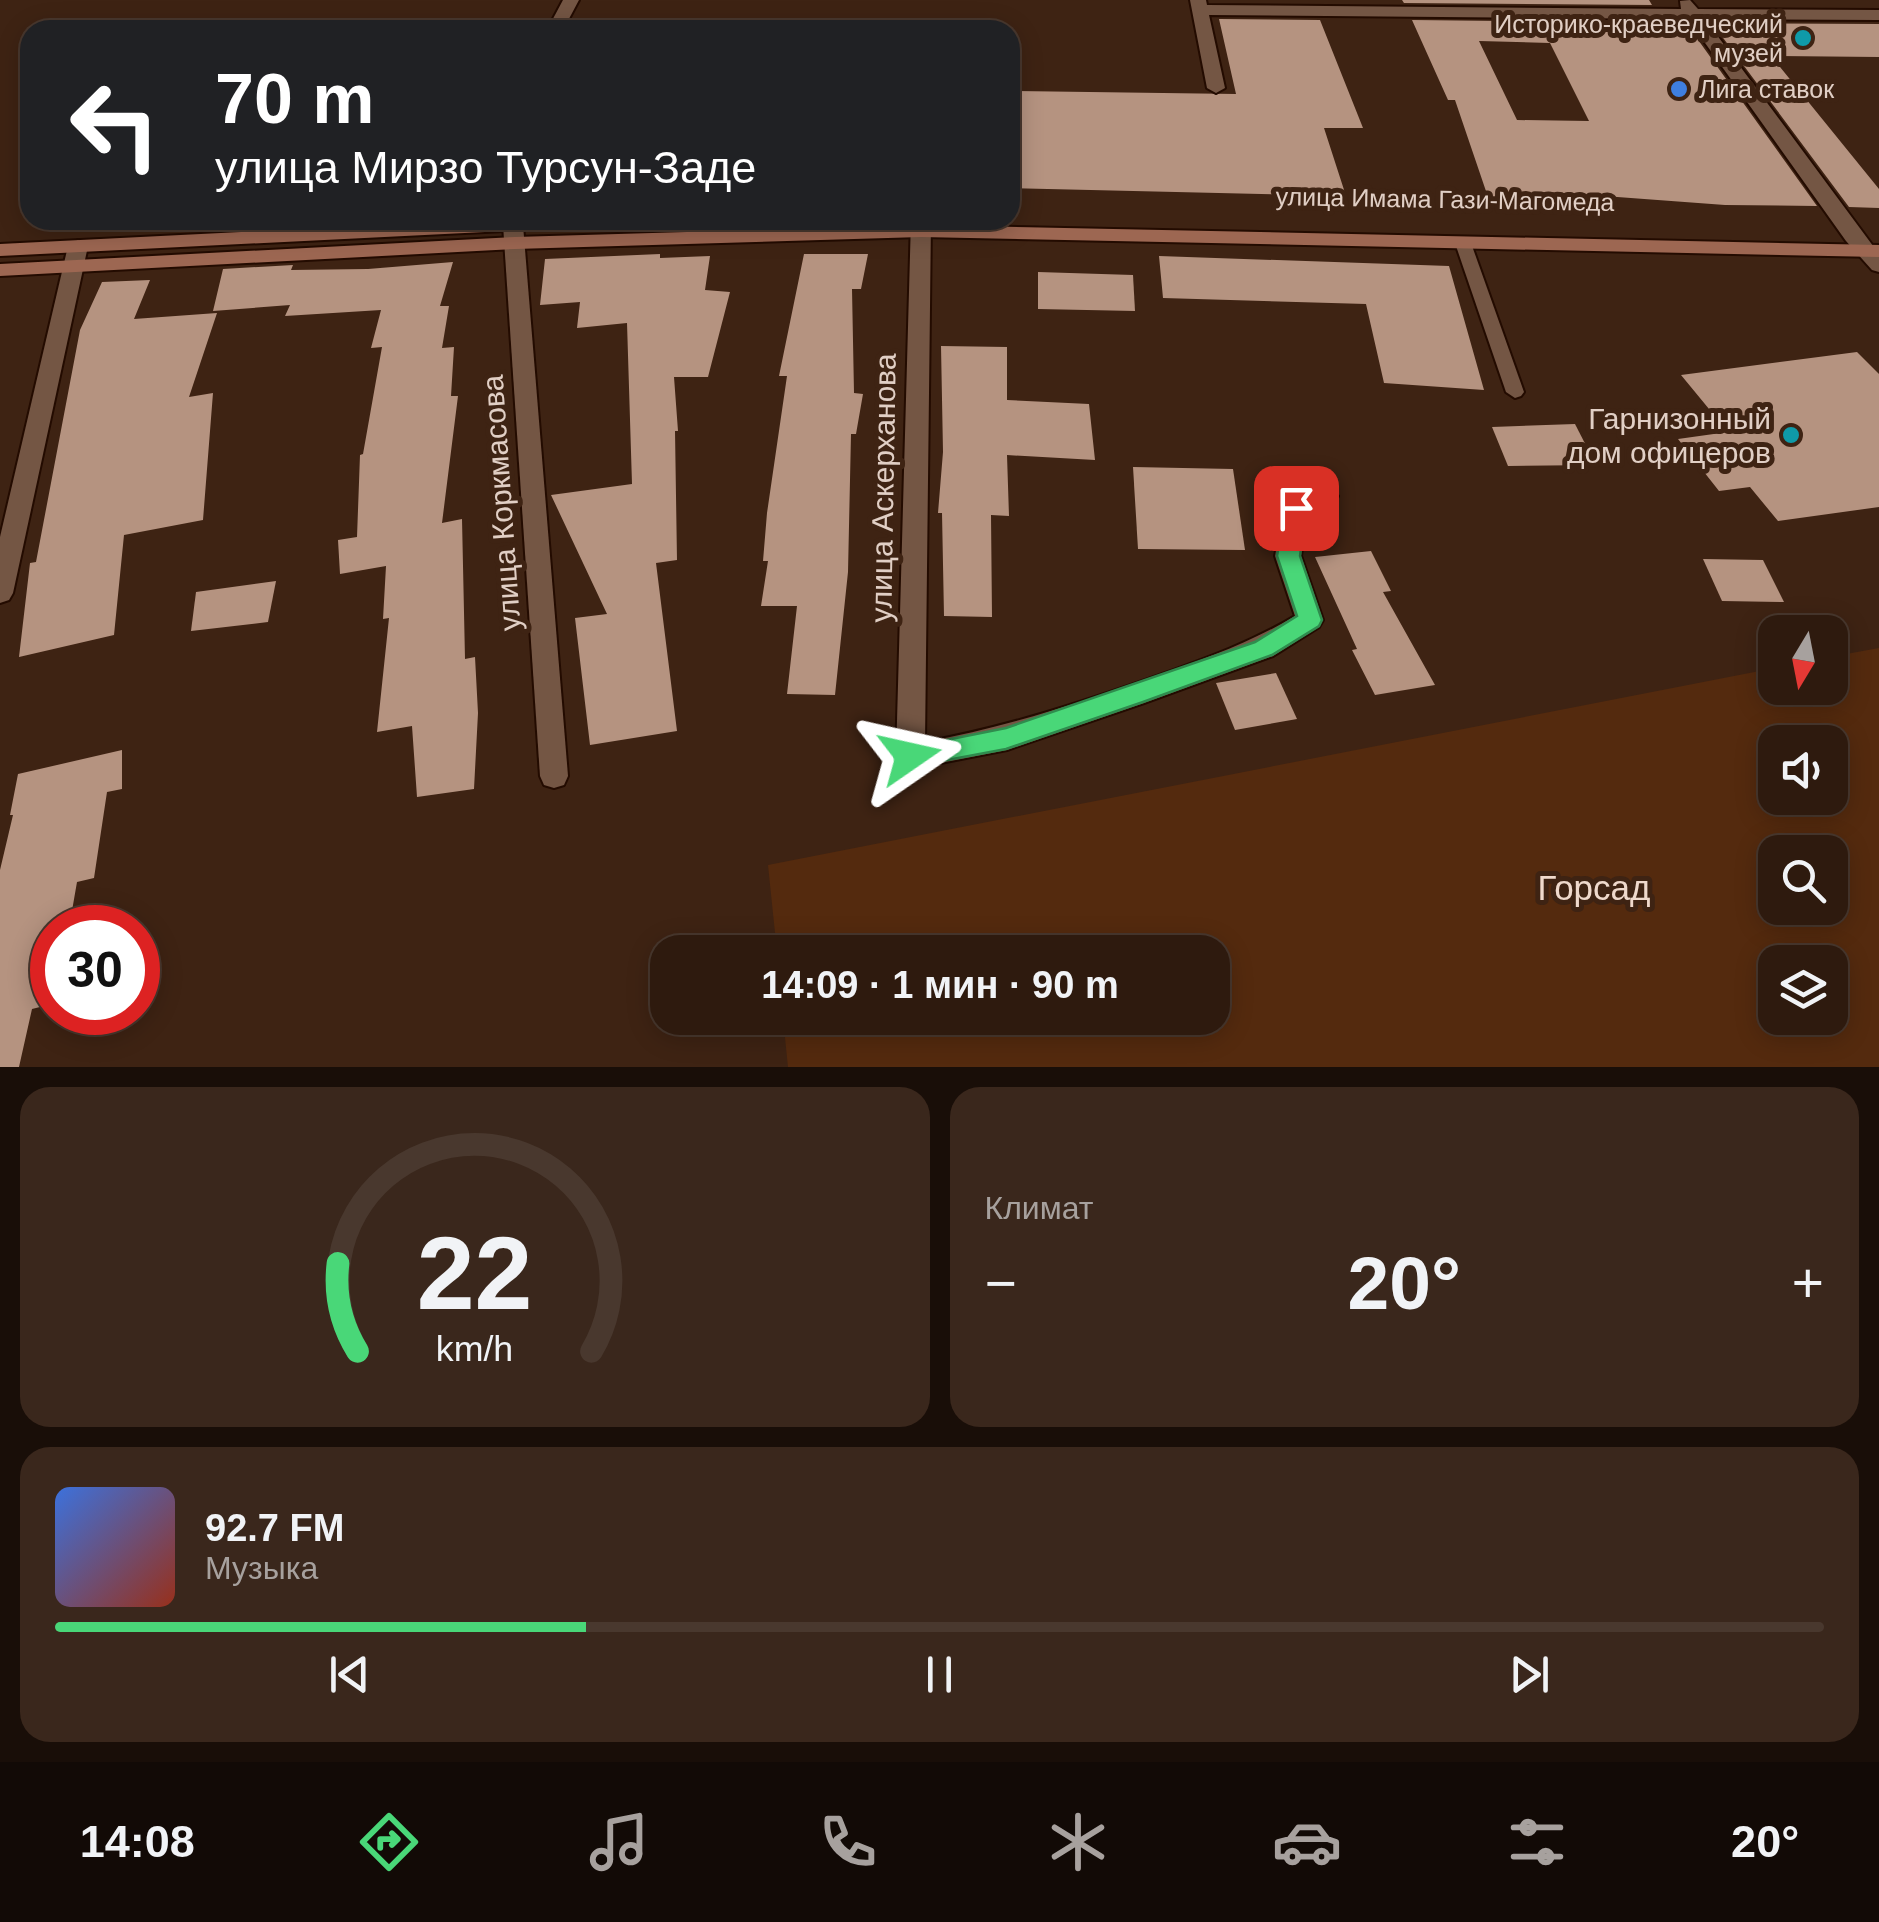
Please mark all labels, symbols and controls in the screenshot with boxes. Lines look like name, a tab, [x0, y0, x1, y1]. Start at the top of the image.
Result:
place label: Историко-краеведческий музей	[1494, 10, 1783, 67]
marker: Историко-краеведческий музей	[1792, 27, 1814, 49]
icon: left	[50, 60, 180, 190]
text: 70 m	[215, 60, 375, 138]
place label: Лига ставок	[1699, 75, 1835, 103]
marker: Лига ставок	[1668, 78, 1690, 100]
text: улица Мирзо Турсун-Заде	[215, 142, 756, 193]
street label: улица Имама Гази-Магомеда	[1275, 182, 1615, 216]
street label: улица Аскерханова	[864, 353, 902, 623]
street label: улица Коркмасова	[476, 374, 526, 632]
place label: Гарнизонный дом офицеров	[1567, 402, 1771, 469]
marker: Гарнизонный дом офицеров	[1780, 424, 1802, 446]
pin	[1254, 466, 1339, 551]
icon: arrive	[1269, 481, 1324, 536]
north arrow	[1758, 615, 1848, 705]
map controls	[1758, 615, 1848, 1035]
position arrow	[858, 704, 962, 808]
button: sound	[1758, 725, 1848, 815]
button: search	[1758, 835, 1848, 925]
park label: Горсад	[1538, 868, 1650, 907]
speed limit sign: 30	[30, 905, 160, 1035]
button: layers	[1758, 945, 1848, 1035]
text: 14:09 · 1 мин · 90 m	[761, 964, 1119, 1006]
text: Климат	[985, 1190, 1093, 1226]
text: 22	[417, 1215, 533, 1331]
text: 20°	[1348, 1241, 1461, 1325]
text: −	[985, 1252, 1017, 1314]
text: +	[1792, 1252, 1824, 1314]
text: km/h	[436, 1329, 513, 1369]
text: 92.7 FM	[205, 1507, 344, 1549]
text: Музыка	[205, 1550, 318, 1586]
icon: previous	[322, 1647, 377, 1702]
icon: pause	[912, 1647, 967, 1702]
icon: next	[1502, 1647, 1557, 1702]
icon: directions	[354, 1807, 424, 1877]
icon: music	[584, 1807, 654, 1877]
icon: phone	[813, 1807, 883, 1877]
icon: climate	[1043, 1807, 1113, 1877]
icon: car	[1272, 1807, 1342, 1877]
icon: filters	[1502, 1807, 1572, 1877]
text: 14:08	[80, 1816, 195, 1867]
text: 20°	[1731, 1816, 1799, 1867]

